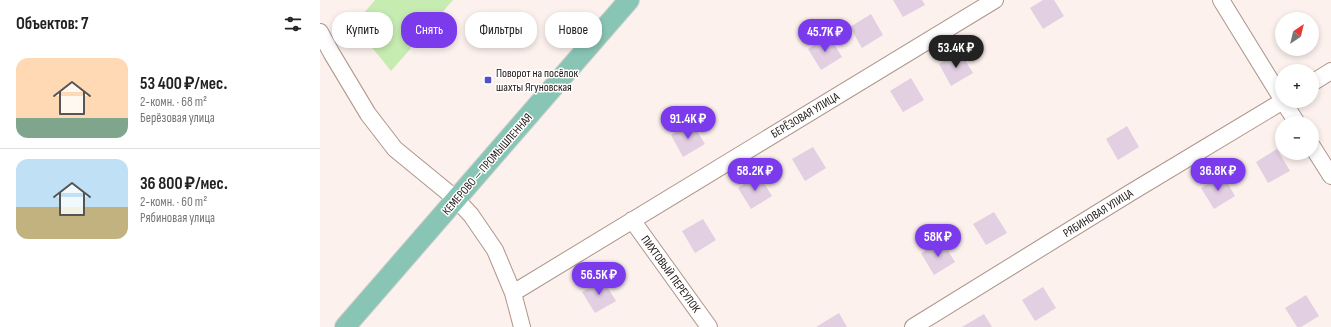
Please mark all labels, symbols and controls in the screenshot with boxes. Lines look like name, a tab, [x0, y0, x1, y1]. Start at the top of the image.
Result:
chip: Купить	[332, 12, 393, 48]
chip: Снять	[401, 12, 457, 48]
chip: Фильтры	[465, 12, 537, 48]
chip: Новое	[545, 12, 602, 48]
north arrow	[1275, 12, 1319, 56]
map controls	[1275, 12, 1319, 160]
icon: filters	[282, 13, 304, 35]
text: Объектов: 7	[16, 14, 88, 34]
pin: 45.7K ₽	[788, 19, 862, 53]
text: 45.7K ₽	[807, 24, 843, 40]
pin: 53.4K ₽	[919, 35, 993, 69]
text: 53.4K ₽	[938, 40, 974, 56]
button: +	[1275, 64, 1319, 108]
place label: Поворот на посёлок шахты Ягуновская	[496, 66, 578, 95]
icon: home	[48, 74, 96, 122]
text: 53 400 ₽/мес.	[140, 74, 227, 94]
marker: Поворот на посёлок шахты Ягуновская	[483, 75, 493, 85]
street label: БЕРЁЗОВАЯ УЛИЦА	[768, 89, 843, 142]
text: 2-комн. · 68 m²	[140, 94, 207, 110]
pin: 91.4K ₽	[651, 106, 725, 140]
text: Берёзовая улица	[140, 110, 215, 126]
street label: КЕМЕРОВО — ПРОМЫШЛЕННАЯ	[439, 110, 536, 218]
text: 91.4K ₽	[670, 111, 706, 127]
button: −	[1275, 116, 1319, 160]
pin: 58.2K ₽	[718, 158, 792, 192]
pin: 36.8K ₽	[1181, 158, 1255, 192]
text: 58.2K ₽	[737, 163, 773, 179]
text: 36.8K ₽	[1200, 163, 1236, 179]
text: 36 800 ₽/мес.	[140, 174, 228, 194]
icon: home	[48, 175, 96, 223]
street label: РЯБИНОВАЯ УЛИЦА	[1060, 185, 1137, 241]
text: 2-комн. · 60 m²	[140, 194, 207, 210]
text: Рябиновая улица	[140, 210, 215, 226]
pin: 58K ₽	[910, 224, 966, 258]
text: 58K ₽	[924, 229, 952, 245]
street label: ПИХТОВЫЙ ПЕРЕУЛОК	[638, 233, 704, 316]
pin: 56.5K ₽	[562, 262, 636, 296]
text: 56.5K ₽	[581, 267, 617, 283]

